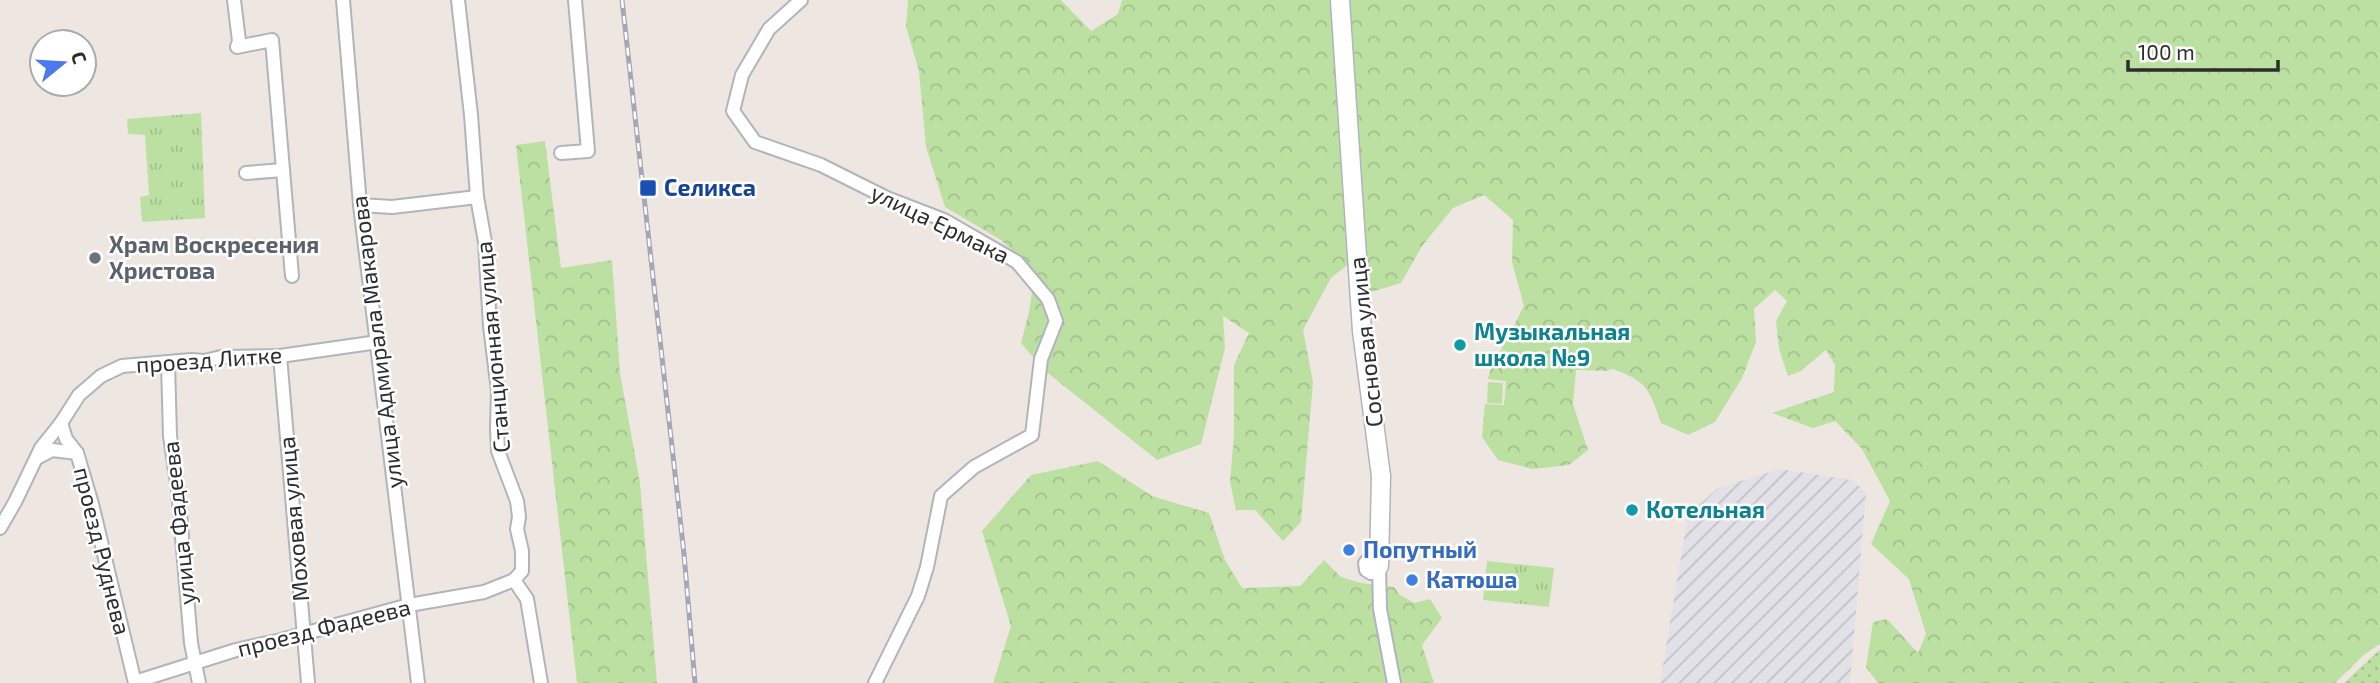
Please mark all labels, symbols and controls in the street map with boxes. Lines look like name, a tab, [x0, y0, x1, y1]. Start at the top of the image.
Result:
north arrow	[28, 28, 98, 98]
scale bar	[2128, 28, 2278, 72]
text: 100 m	[2138, 39, 2195, 64]
text: С	[67, 49, 92, 66]
place label: Селикса	[664, 173, 756, 201]
marker: Селикса	[638, 178, 658, 198]
street label: улица Ермака	[866, 178, 1014, 270]
street label: улица Адмирала Макарова	[344, 194, 409, 490]
place label: Храм Воскресения Христова	[109, 230, 319, 284]
street label: Станционная улица	[469, 240, 516, 454]
marker: Храм Воскресения Христова	[87, 250, 103, 266]
street label: Сосновая улица	[1342, 255, 1389, 429]
place label: Музыкальная школа №9	[1474, 317, 1630, 371]
marker: Музыкальная школа №9	[1452, 337, 1468, 353]
street label: проезд Литке	[135, 340, 283, 378]
street label: Моховая улица	[272, 435, 315, 603]
street label: улица Фадеева	[155, 440, 202, 606]
street label: проезд Руднева	[68, 464, 137, 638]
place label: Котельная	[1646, 495, 1765, 523]
marker: Котельная	[1624, 502, 1640, 518]
place label: Попутный	[1363, 535, 1477, 563]
marker: Попутный	[1341, 542, 1357, 558]
place label: Катюша	[1426, 565, 1517, 593]
marker: Катюша	[1404, 572, 1420, 588]
street label: проезд Фадеева	[234, 592, 413, 662]

